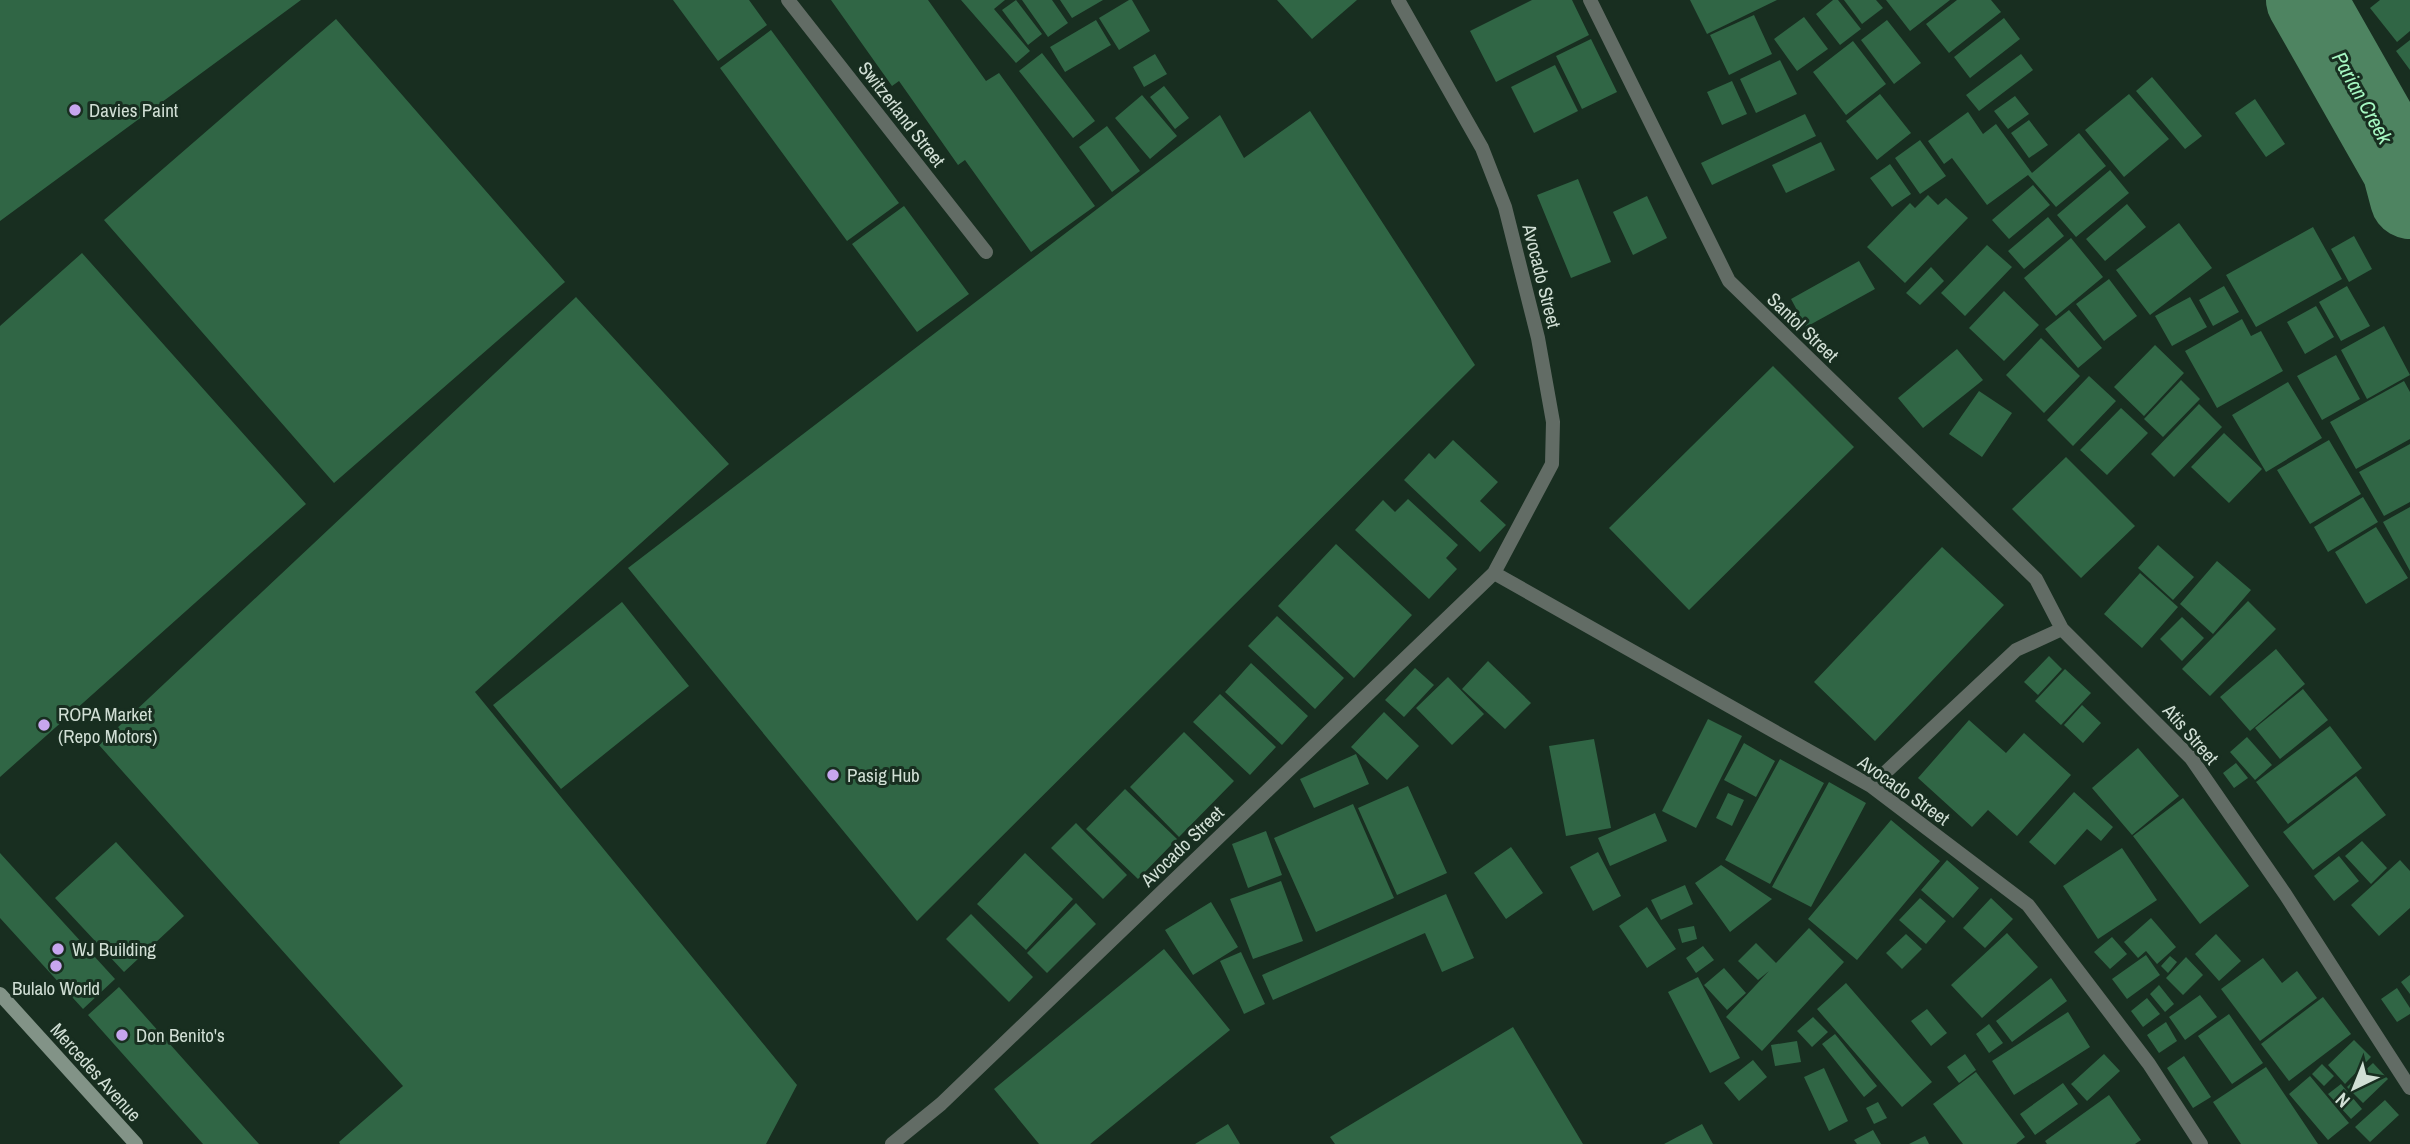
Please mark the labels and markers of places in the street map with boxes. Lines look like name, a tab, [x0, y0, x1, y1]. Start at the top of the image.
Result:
place label: Davies Paint	[89, 97, 179, 123]
marker: Davies Paint	[67, 102, 83, 118]
place label: ROPA Market (Repo Motors)	[58, 701, 158, 749]
marker: ROPA Market (Repo Motors)	[36, 717, 52, 733]
place label: Pasig Hub	[847, 762, 920, 788]
marker: Pasig Hub	[825, 767, 841, 783]
place label: WJ Building	[72, 936, 156, 962]
marker: WJ Building	[50, 941, 66, 957]
marker: Bulalo World	[48, 958, 64, 974]
place label: Bulalo World	[12, 975, 100, 1001]
place label: Don Benito's	[136, 1022, 225, 1048]
marker: Don Benito's	[114, 1027, 130, 1043]

